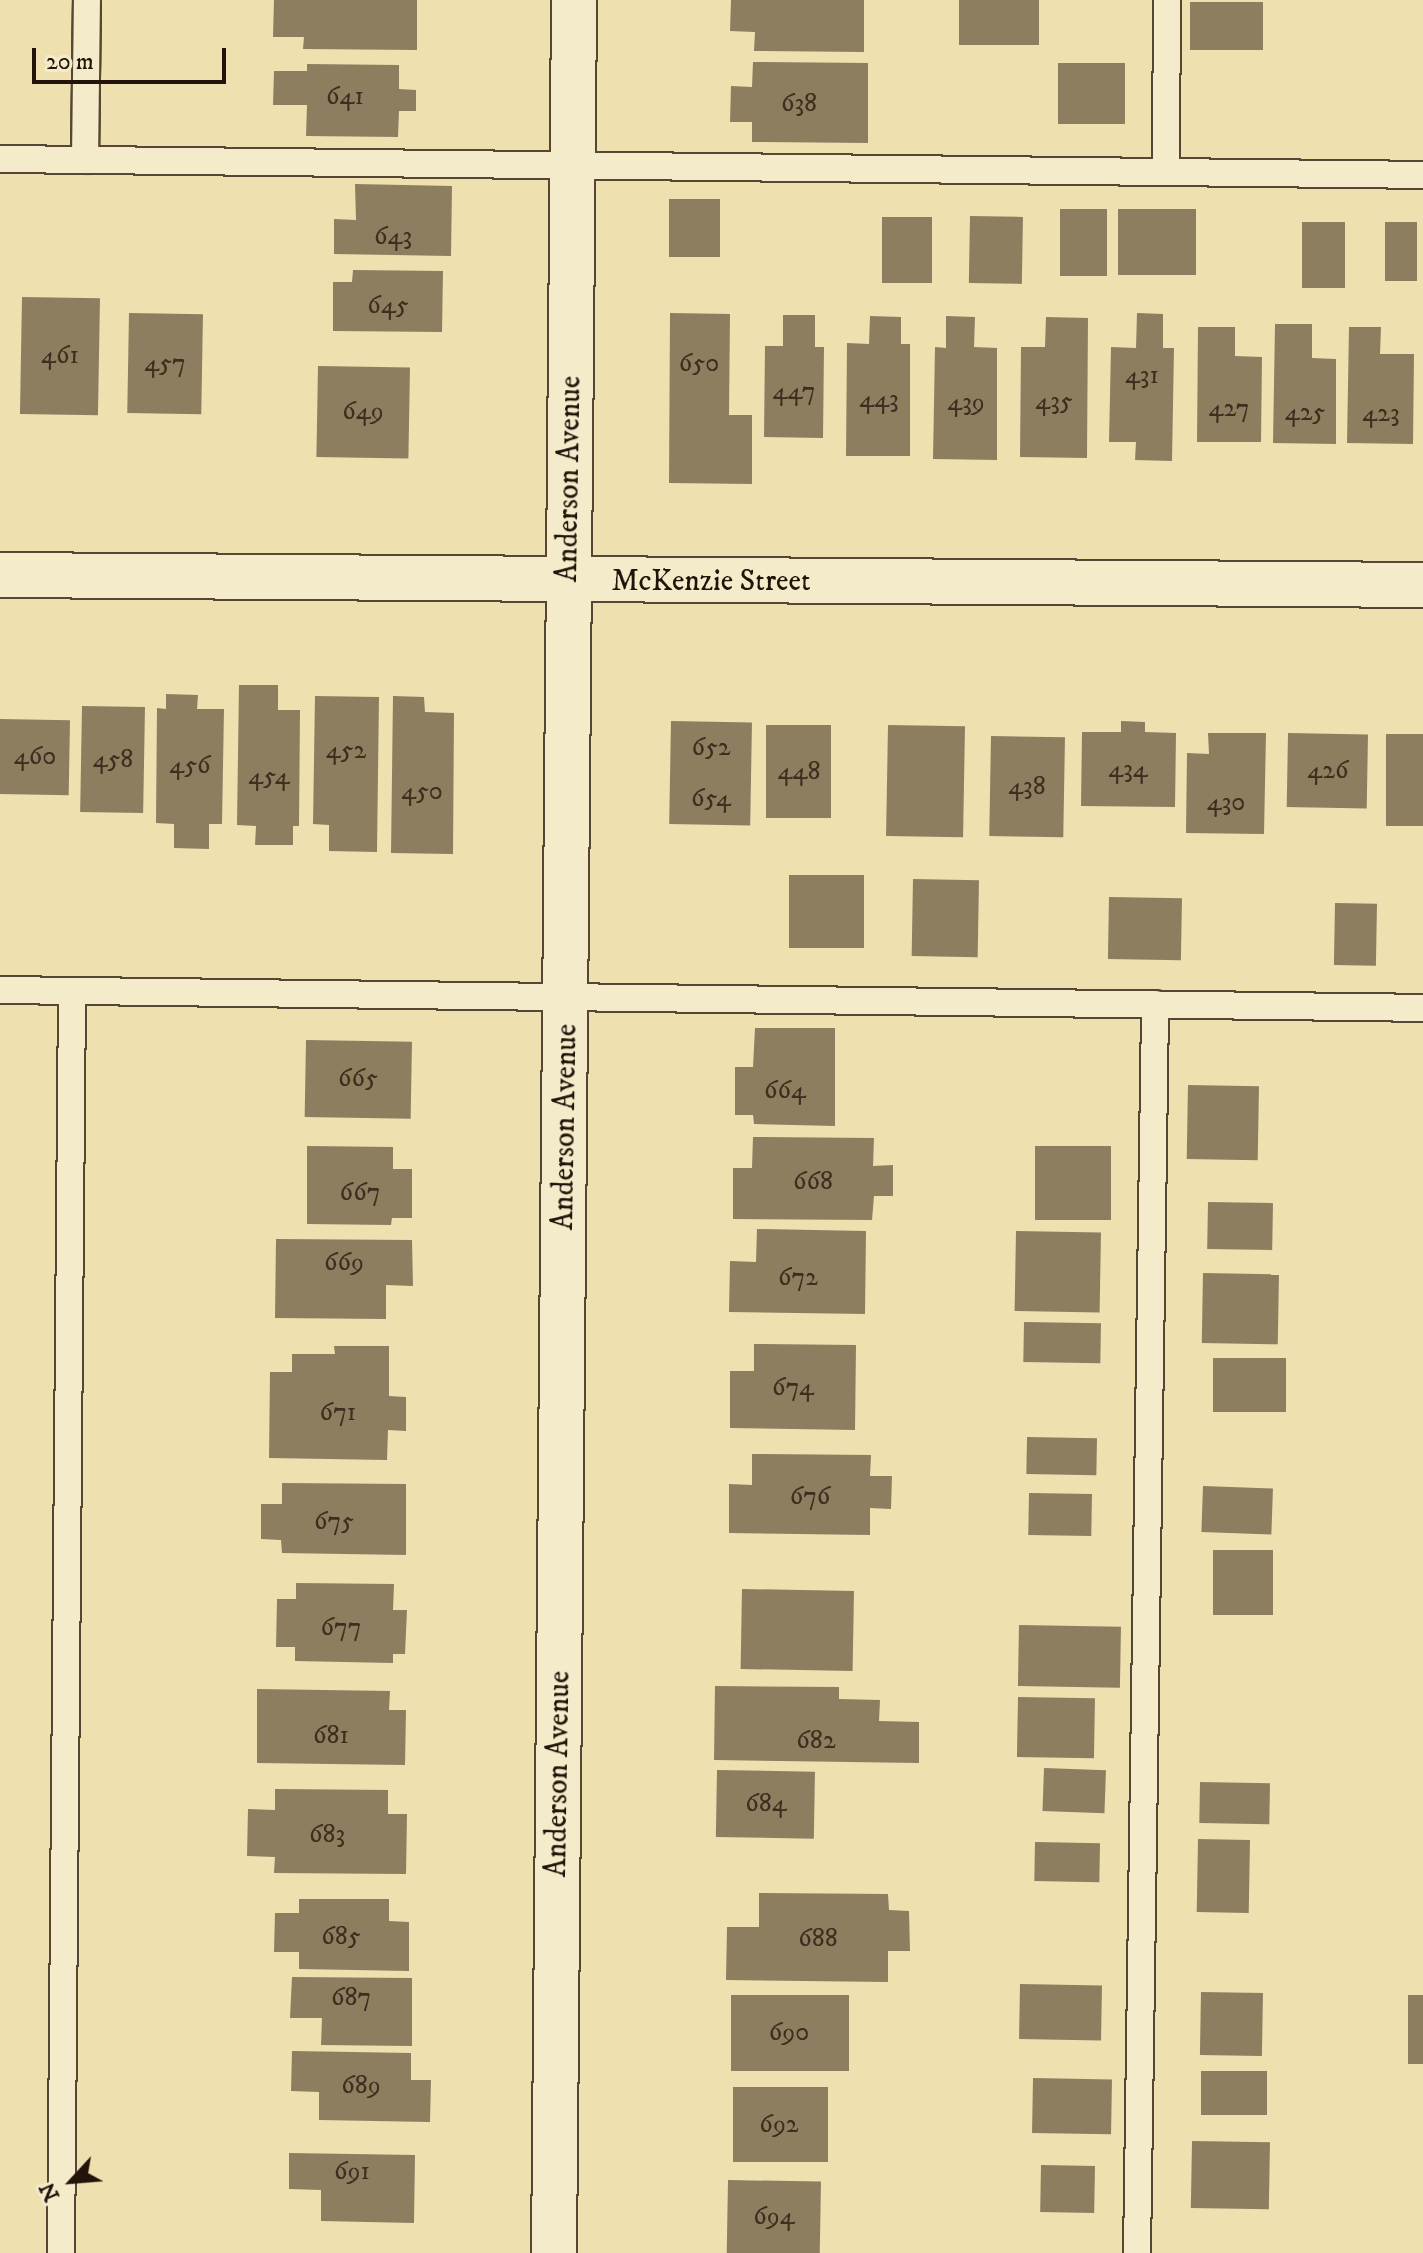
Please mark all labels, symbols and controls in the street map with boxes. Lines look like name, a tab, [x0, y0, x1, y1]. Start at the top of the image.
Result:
scale bar	[36, 32, 230, 82]
text: 20 m	[46, 47, 94, 77]
house number: 641	[326, 81, 364, 113]
house number: 638	[781, 88, 817, 120]
house number: 643	[374, 221, 412, 253]
house number: 645	[367, 290, 409, 322]
house number: 461	[41, 340, 79, 372]
house number: 457	[144, 348, 186, 380]
house number: 650	[679, 348, 719, 380]
house number: 431	[1125, 360, 1159, 392]
street label: Anderson Avenue	[550, 375, 590, 583]
house number: 447	[773, 376, 815, 408]
house number: 443	[859, 384, 899, 416]
house number: 435	[1035, 386, 1073, 418]
house number: 439	[947, 387, 985, 419]
house number: 427	[1209, 393, 1249, 425]
house number: 649	[342, 396, 384, 428]
house number: 425	[1285, 397, 1325, 429]
house number: 423	[1362, 398, 1400, 430]
street label: McKenzie Street	[611, 564, 811, 600]
house number: 652	[691, 732, 731, 764]
house number: 452	[326, 735, 366, 767]
house number: 460	[14, 741, 56, 773]
house number: 458	[93, 744, 133, 776]
house number: 456	[169, 750, 211, 782]
house number: 434	[1108, 754, 1148, 786]
house number: 426	[1307, 755, 1349, 787]
house number: 448	[778, 756, 820, 788]
house number: 454	[248, 761, 290, 793]
house number: 438	[1008, 771, 1046, 803]
house number: 450	[401, 776, 443, 808]
house number: 654	[691, 783, 731, 815]
house number: 430	[1207, 787, 1245, 819]
street label: Anderson Avenue	[546, 1023, 586, 1231]
house number: 665	[338, 1063, 378, 1095]
house number: 664	[764, 1075, 806, 1107]
house number: 668	[793, 1166, 833, 1198]
house number: 667	[340, 1177, 380, 1209]
house number: 669	[324, 1247, 364, 1279]
house number: 672	[778, 1262, 818, 1294]
house number: 674	[772, 1372, 814, 1404]
house number: 671	[320, 1397, 356, 1429]
house number: 676	[790, 1481, 830, 1513]
house number: 675	[314, 1506, 354, 1538]
house number: 677	[321, 1612, 361, 1644]
street label: Anderson Avenue	[539, 1670, 579, 1878]
house number: 681	[313, 1720, 349, 1752]
house number: 682	[796, 1725, 836, 1757]
house number: 684	[745, 1788, 787, 1820]
house number: 683	[309, 1819, 345, 1851]
house number: 685	[321, 1921, 361, 1953]
house number: 688	[798, 1923, 838, 1955]
house number: 687	[331, 1982, 371, 2014]
house number: 690	[769, 2017, 809, 2049]
house number: 689	[341, 2070, 381, 2102]
house number: 692	[759, 2109, 799, 2141]
north arrow	[32, 2141, 112, 2221]
house number: 691	[334, 2156, 370, 2188]
text: N	[34, 2178, 66, 2206]
house number: 694	[753, 2201, 795, 2233]

